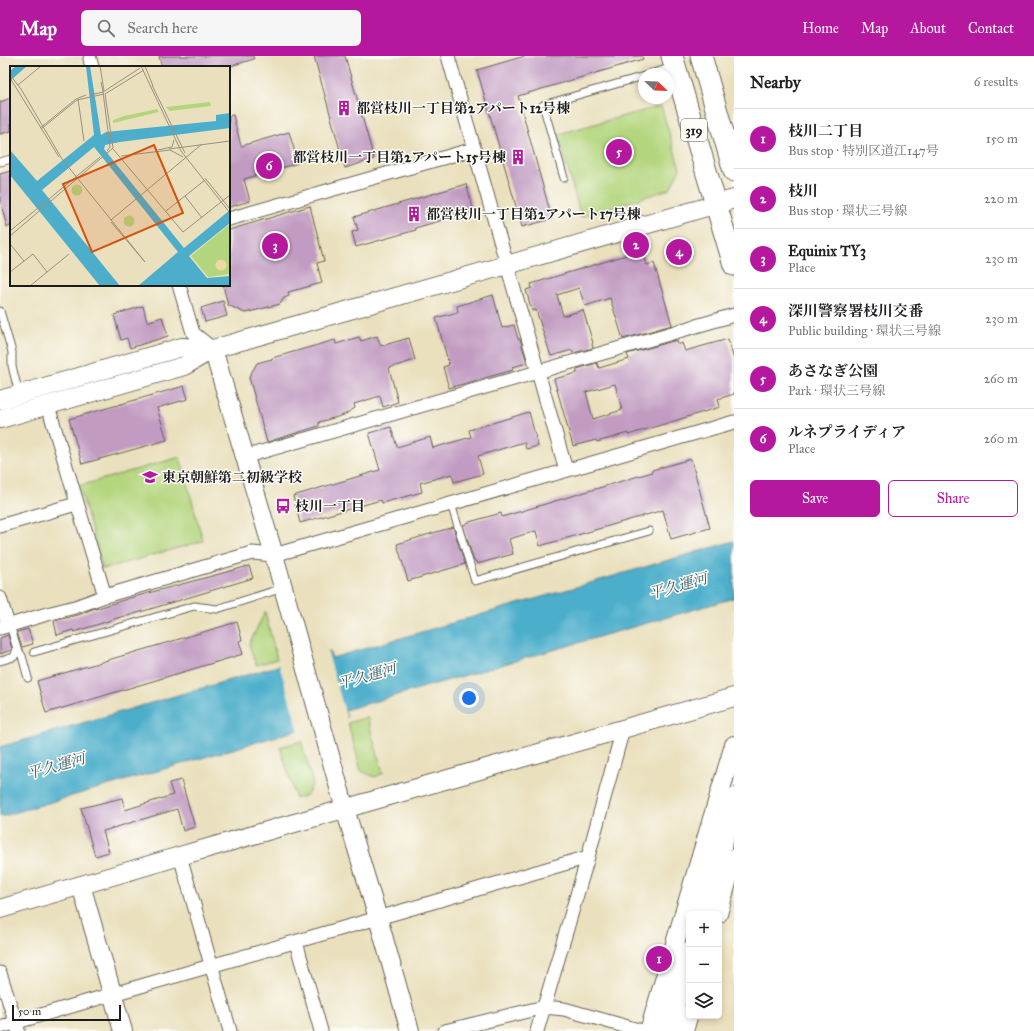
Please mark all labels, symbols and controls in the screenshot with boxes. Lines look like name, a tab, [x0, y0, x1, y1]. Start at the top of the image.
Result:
search box	[81, 10, 361, 46]
text: Map	[20, 17, 57, 40]
icon: search	[95, 17, 117, 39]
text: Search here	[127, 19, 198, 37]
text: Home	[802, 20, 839, 37]
text: Map	[861, 20, 888, 37]
text: About	[910, 20, 946, 37]
text: Contact	[968, 20, 1014, 37]
inset map	[10, 66, 230, 286]
north arrow	[638, 68, 674, 104]
text: Nearby	[750, 72, 801, 93]
text: 6 results	[974, 74, 1018, 90]
building icon: 都営枝川一丁目第2アパート12号棟	[335, 99, 353, 117]
place label: 都営枝川一丁目第2アパート12号棟	[356, 100, 570, 117]
road number: 319	[681, 119, 707, 141]
text: 枝川二丁目	[788, 122, 863, 140]
text: 1	[760, 131, 766, 147]
text: 150 m	[986, 131, 1018, 147]
pin: 5	[606, 137, 632, 167]
text: Bus stop · 特別区道江147号	[788, 143, 939, 159]
building icon: 都営枝川一丁目第2アパート15号棟	[509, 148, 527, 166]
place label: 都営枝川一丁目第2アパート15号棟	[292, 149, 506, 166]
pin: 6	[256, 151, 282, 181]
text: 枝川	[788, 182, 818, 200]
text: 2	[760, 191, 766, 207]
text: 220 m	[984, 191, 1018, 207]
text: Bus stop · 環状三号線	[788, 203, 907, 219]
building icon: 都営枝川一丁目第2アパート17号棟	[405, 205, 423, 223]
place label: 都営枝川一丁目第2アパート17号棟	[426, 206, 641, 223]
pin: 2	[623, 230, 649, 260]
pin: 3	[262, 231, 288, 261]
pin: 4	[666, 237, 692, 267]
text: Equinix TY3	[788, 242, 866, 260]
text: 3	[760, 251, 766, 267]
text: 230 m	[985, 251, 1018, 267]
text: Place	[788, 260, 815, 276]
text: 深川警察署枝川交番	[788, 302, 923, 320]
text: 4	[759, 311, 767, 327]
text: 230 m	[985, 311, 1018, 327]
text: Public building · 環状三号線	[788, 323, 941, 339]
text: あさなぎ公園	[788, 362, 878, 380]
text: 5	[760, 371, 766, 387]
text: 260 m	[984, 371, 1018, 387]
text: Park · 環状三号線	[788, 383, 885, 399]
text: ルネプライディア	[788, 423, 906, 441]
text: 6	[760, 431, 766, 447]
text: 260 m	[984, 431, 1018, 447]
text: Place	[788, 441, 815, 457]
school or university icon: 東京朝鮮第二初級学校	[141, 468, 159, 486]
place label: 東京朝鮮第二初級学校	[162, 469, 302, 486]
button: Save	[750, 480, 880, 517]
button: Share	[888, 480, 1018, 517]
bus stop icon: 枝川一丁目	[274, 497, 292, 515]
place label: 枝川一丁目	[295, 498, 365, 515]
water label: 平久運河	[647, 568, 712, 603]
water label: 平久運河	[336, 658, 401, 693]
your location	[459, 688, 479, 708]
water label: 平久運河	[25, 748, 90, 783]
map controls	[686, 911, 722, 1019]
button: +	[686, 911, 722, 947]
pin: 1	[646, 944, 672, 974]
button: −	[686, 947, 722, 983]
button: layers	[686, 983, 722, 1019]
scale bar	[12, 1003, 121, 1022]
text: 50 m	[18, 1005, 41, 1018]

